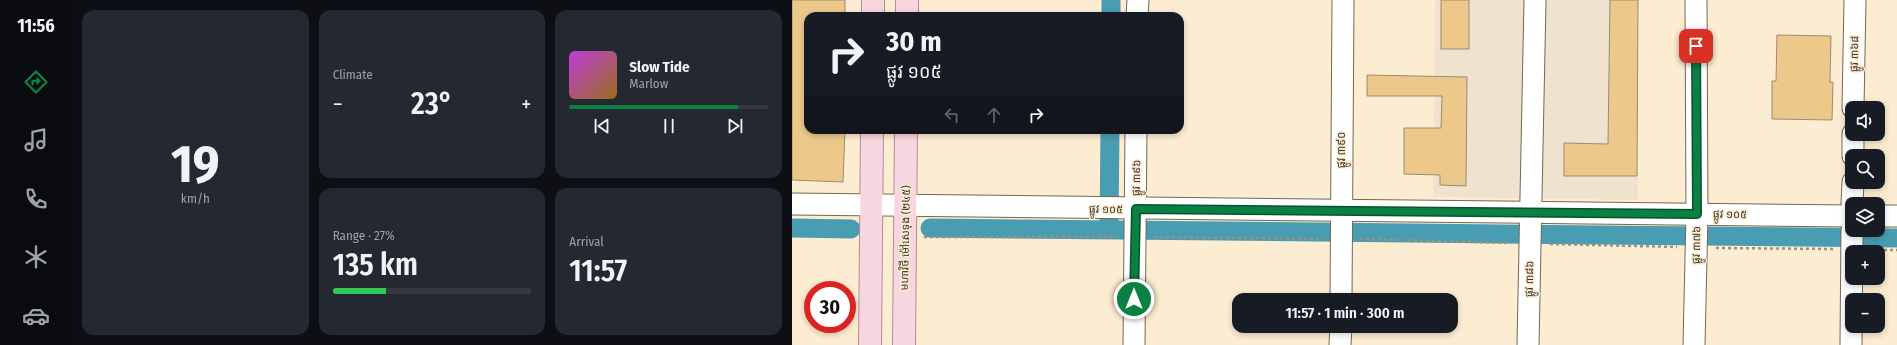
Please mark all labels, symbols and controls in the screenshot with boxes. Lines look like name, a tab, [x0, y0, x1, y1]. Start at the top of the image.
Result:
text: 11:56	[17, 15, 55, 37]
text: 30 m	[886, 25, 942, 58]
icon: right	[820, 28, 872, 80]
pin	[1679, 29, 1713, 63]
icon: arrive	[1685, 35, 1707, 57]
street label: ផ្លូវ ៣៦៨	[1848, 36, 1865, 72]
text: Slow Tide	[629, 58, 690, 76]
text: ផ្លូវ ១០៥	[886, 61, 942, 83]
text: Climate	[333, 67, 373, 82]
icon: directions	[22, 68, 50, 96]
text: Marlow	[629, 76, 668, 91]
text: 23°	[411, 86, 453, 122]
text: −	[333, 91, 343, 118]
text: +	[521, 91, 531, 118]
map controls	[1845, 101, 1885, 333]
button: sound	[1845, 101, 1885, 141]
icon: left	[941, 104, 963, 126]
icon: ahead	[983, 104, 1005, 126]
icon: right	[1025, 104, 1047, 126]
icon: previous	[591, 115, 613, 137]
icon: pause	[658, 115, 680, 137]
icon: next	[724, 115, 746, 137]
icon: music	[22, 126, 50, 154]
street label: ផ្លូវ ៣៩០	[1335, 132, 1351, 168]
text: 19	[171, 133, 220, 196]
button: search	[1845, 149, 1885, 189]
street label: ផ្លូវ ៣៩៦	[1130, 160, 1147, 196]
icon: phone	[22, 185, 50, 213]
street label: មហាវិថី ម៉ៅសេទុង (២៤៥)	[897, 185, 913, 291]
text: km/h	[181, 191, 210, 206]
button: layers	[1845, 197, 1885, 237]
street label: ផ្លូវ ១០៥	[1089, 203, 1123, 220]
street label: ផ្លូវ ១០៥	[1713, 208, 1747, 225]
street label: ផ្លូវ ៣៧៦	[1690, 226, 1707, 264]
text: Range · 27%	[333, 228, 395, 243]
text: Arrival	[569, 234, 604, 249]
icon: climate	[22, 243, 50, 271]
button: +	[1845, 245, 1885, 285]
text: 135 km	[333, 247, 418, 283]
text: 11:57	[569, 253, 627, 289]
street label: ផ្លូវ ៣៨៦	[1523, 261, 1540, 297]
position arrow	[1113, 278, 1155, 320]
speed limit sign: 30	[804, 281, 856, 333]
button: −	[1845, 293, 1885, 333]
icon: car	[22, 302, 50, 330]
text: 11:57 · 1 min · 300 m	[1285, 304, 1405, 322]

